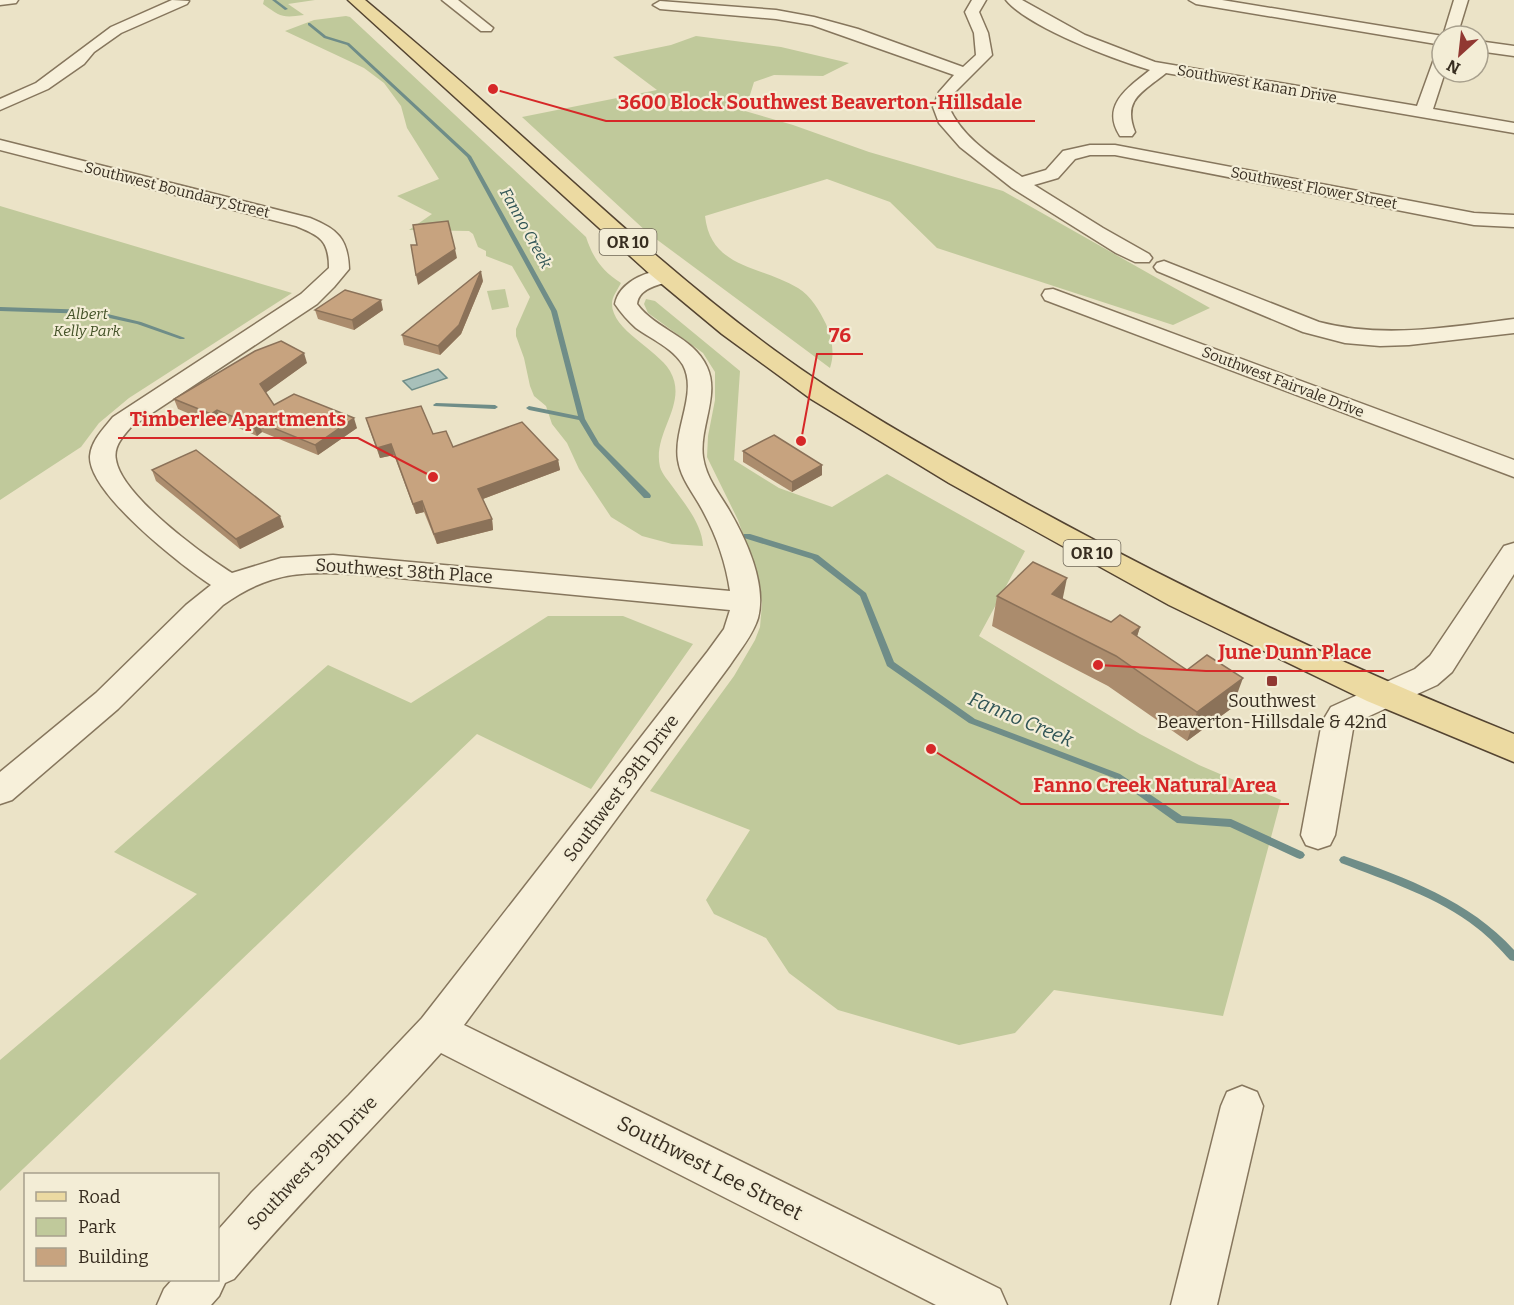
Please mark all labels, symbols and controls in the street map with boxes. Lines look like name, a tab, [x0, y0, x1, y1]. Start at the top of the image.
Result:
north arrow	[1430, 24, 1490, 84]
text: N	[1444, 56, 1463, 78]
street label: Southwest Kanan Drive	[1176, 61, 1338, 107]
callout: 3600 Block Southwest Beaverton-Hillsdale	[606, 83, 1035, 121]
text: 3600 Block Southwest Beaverton-Hillsdale	[618, 90, 1022, 114]
street label: Southwest Boundary Street	[82, 158, 272, 222]
street label: Southwest Flower Street	[1229, 163, 1399, 213]
water label: Fanno Creek	[496, 184, 556, 272]
road number: OR 10	[600, 229, 656, 255]
park label: Albert Kelly Park	[53, 305, 122, 340]
callout: 76	[817, 316, 863, 354]
text: 76	[829, 323, 851, 347]
street label: Southwest Fairvale Drive	[1199, 343, 1367, 421]
callout: Timberlee Apartments	[118, 400, 358, 438]
text: Timberlee Apartments	[130, 407, 346, 431]
road number: OR 10	[1064, 540, 1120, 566]
street label: Southwest 38th Place	[315, 554, 493, 588]
callout: June Dunn Place	[1206, 633, 1384, 671]
text: June Dunn Place	[1217, 640, 1372, 664]
marker: Southwest Beaverton-Hillsdale & 42nd	[1265, 674, 1279, 688]
water label: Fanno Creek	[965, 686, 1077, 752]
place label: Southwest Beaverton-Hillsdale & 42nd	[1157, 690, 1387, 733]
street label: Southwest 39th Drive	[559, 710, 683, 866]
callout: Fanno Creek Natural Area	[1021, 766, 1289, 804]
text: Fanno Creek Natural Area	[1033, 773, 1277, 797]
street label: Southwest 39th Drive	[242, 1091, 382, 1235]
street label: Southwest Lee Street	[613, 1110, 808, 1226]
legend	[24, 1173, 219, 1281]
text: Road	[78, 1186, 121, 1208]
text: Park	[78, 1216, 117, 1238]
text: Building	[78, 1246, 149, 1268]

